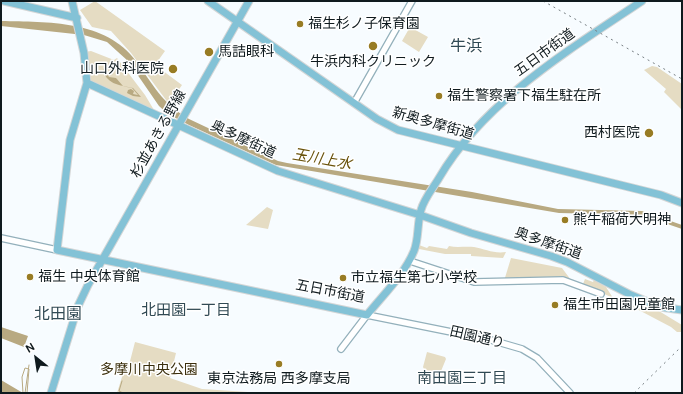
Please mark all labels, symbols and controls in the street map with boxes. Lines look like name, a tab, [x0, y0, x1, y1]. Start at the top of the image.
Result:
place label: 福生杉ノ子保育園	[308, 16, 420, 32]
marker: 福生杉ノ子保育園	[295, 19, 305, 29]
street label: 五日市街道	[512, 26, 578, 80]
district label: 牛浜	[450, 37, 482, 57]
marker: 牛浜内科クリニック	[367, 40, 379, 52]
place label: 馬詰眼科	[218, 44, 274, 60]
marker: 馬詰眼科	[203, 46, 215, 58]
place label: 牛浜内科クリニック	[310, 54, 436, 70]
place label: 山口外科医院	[80, 61, 164, 77]
marker: 山口外科医院	[167, 63, 179, 75]
street label: 杉並あきる野線	[128, 87, 190, 181]
place label: 福生警察署下福生駐在所	[447, 88, 601, 104]
marker: 福生警察署下福生駐在所	[434, 91, 444, 101]
street label: 新奥多摩街道	[390, 104, 476, 144]
street label: 奥多摩街道	[208, 118, 278, 162]
place label: 西村医院	[584, 125, 640, 141]
marker: 西村医院	[643, 127, 655, 139]
water label: 玉川上水	[291, 146, 353, 174]
place label: 熊牛稲荷大明神	[573, 212, 671, 228]
marker: 熊牛稲荷大明神	[560, 215, 570, 225]
street label: 奥多摩街道	[512, 225, 584, 263]
place label: 福生 中央体育館	[38, 269, 140, 285]
place label: 市立福生第七小学校	[351, 270, 477, 286]
marker: 福生 中央体育館	[25, 272, 35, 282]
marker: 市立福生第七小学校	[338, 273, 348, 283]
street label: 五日市街道	[294, 277, 366, 307]
place label: 福生市田園児童館	[563, 297, 675, 313]
marker: 福生市田園児童館	[550, 300, 560, 310]
district label: 北田園一丁目	[141, 302, 231, 320]
district label: 北田園	[34, 305, 82, 325]
street label: 田園通り	[448, 324, 506, 352]
north arrow	[16, 338, 56, 378]
text: N	[23, 340, 37, 356]
marker: 東京法務局 西多摩支局	[274, 359, 284, 369]
park label: 多摩川中央公園	[100, 362, 198, 378]
district label: 南田園三丁目	[417, 370, 507, 388]
place label: 東京法務局 西多摩支局	[207, 371, 351, 387]

